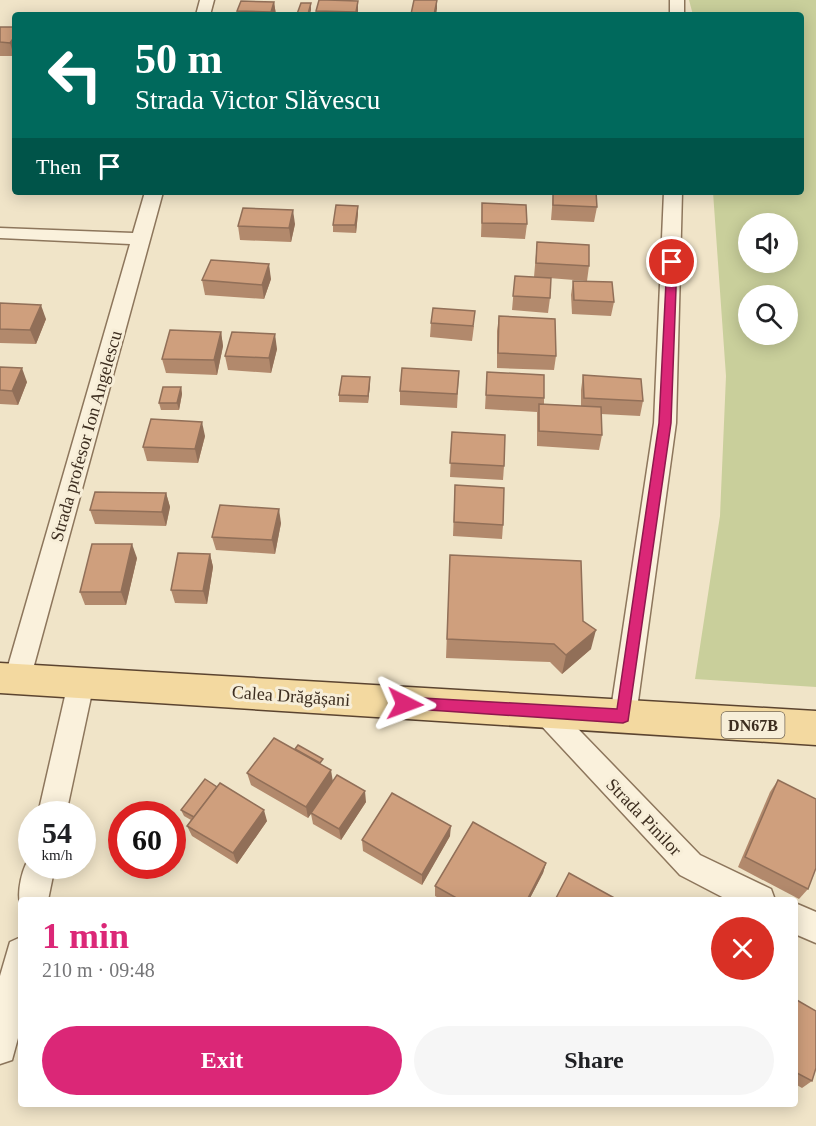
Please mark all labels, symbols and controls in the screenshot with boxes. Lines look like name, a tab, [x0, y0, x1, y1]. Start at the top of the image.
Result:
icon: left	[36, 36, 114, 114]
text: 50 m	[135, 36, 223, 82]
text: Strada Victor Slăvescu	[135, 85, 380, 115]
icon: arrive	[93, 150, 126, 183]
text: Then	[36, 154, 81, 179]
map controls	[738, 213, 798, 345]
button: sound	[738, 213, 798, 273]
pin	[646, 236, 697, 287]
icon: arrive	[655, 245, 688, 278]
button: search	[738, 285, 798, 345]
street label: Strada profesor Ion Angelescu	[46, 328, 126, 544]
position arrow	[373, 672, 437, 736]
street label: Calea Drăgășani	[231, 682, 351, 710]
road number: DN67B	[722, 712, 784, 738]
street label: Strada Pinilor	[602, 774, 686, 860]
speed limit sign: 60	[108, 801, 186, 879]
text: 54	[42, 816, 72, 849]
text: km/h	[42, 847, 72, 863]
text: 1 min	[42, 916, 129, 956]
button: close	[711, 917, 774, 980]
text: 210 m · 09:48	[42, 959, 155, 981]
button: Exit	[42, 1026, 402, 1095]
button: Share	[414, 1026, 774, 1095]

